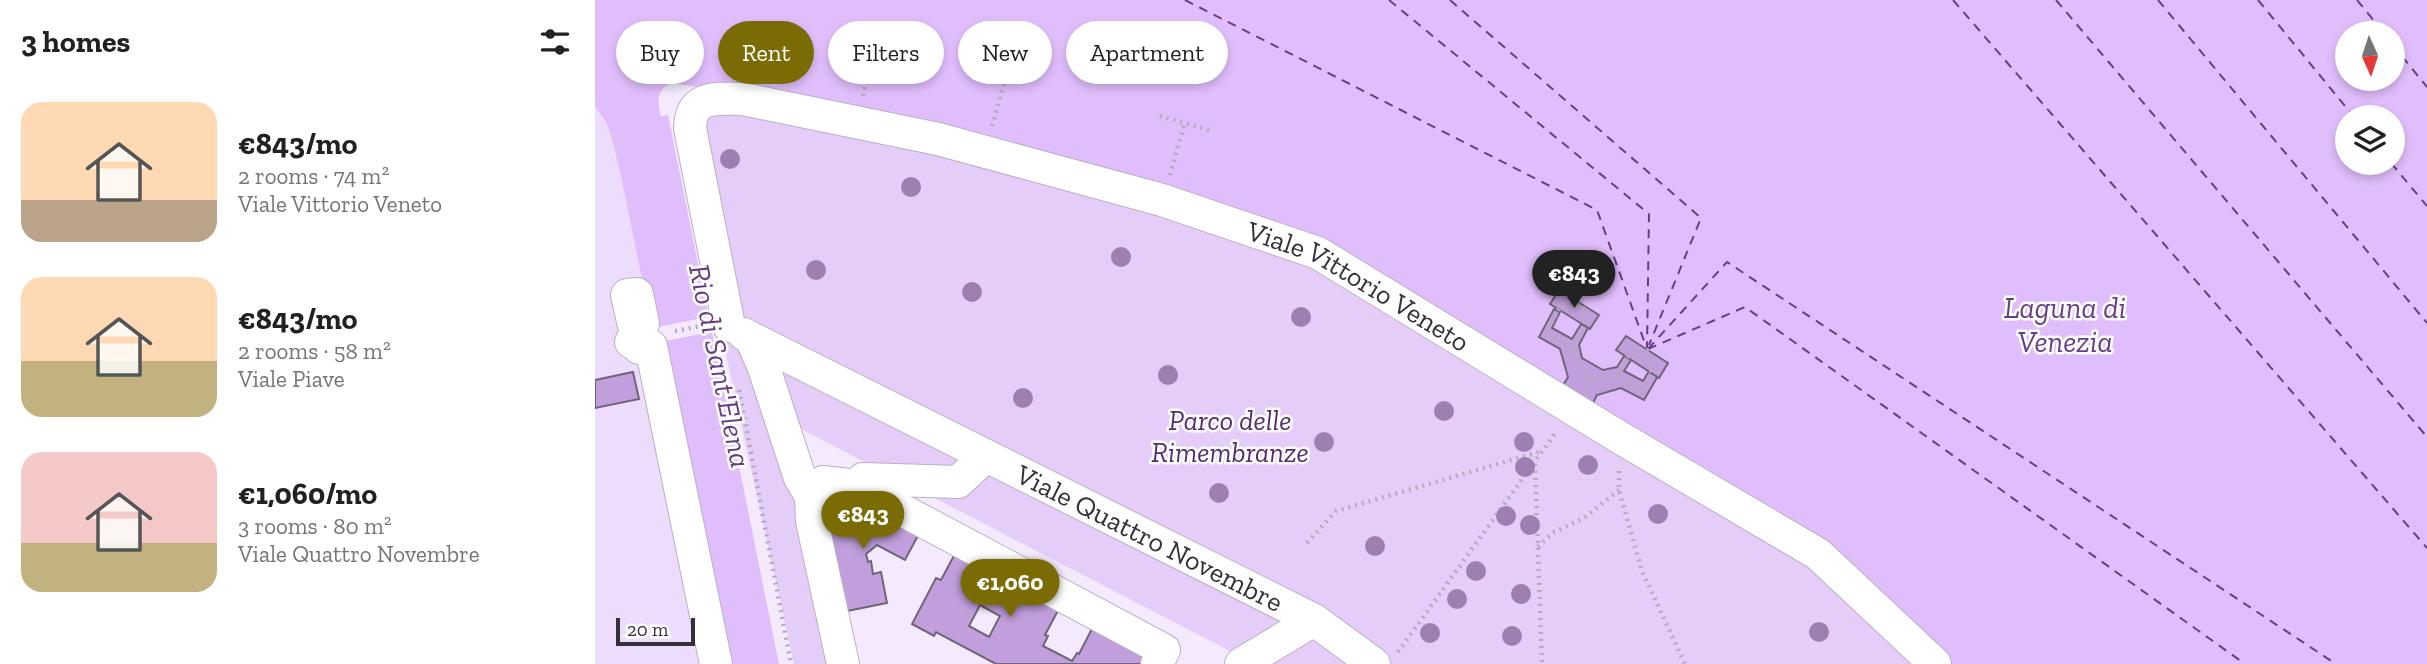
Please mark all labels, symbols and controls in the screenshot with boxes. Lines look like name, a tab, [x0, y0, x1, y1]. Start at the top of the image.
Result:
chip: Buy	[616, 21, 704, 84]
chip: Rent	[718, 21, 814, 84]
chip: Filters	[828, 21, 944, 84]
chip: New	[958, 21, 1052, 84]
chip: Apartment	[1066, 21, 1228, 84]
north arrow	[2335, 21, 2405, 91]
map controls	[2335, 21, 2405, 175]
icon: filters	[536, 23, 574, 61]
text: 3 homes	[21, 24, 130, 60]
button: layers	[2335, 105, 2405, 175]
text: €843/mo	[238, 126, 357, 162]
icon: home	[77, 130, 161, 214]
text: 2 rooms · 74 m²	[238, 162, 389, 190]
text: Viale Vittorio Veneto	[238, 190, 442, 218]
street label: Viale Vittorio Veneto	[1242, 213, 1476, 358]
pin: €843	[1533, 250, 1615, 310]
text: €843	[1548, 259, 1600, 287]
water label: Rio di Sant'Elena	[681, 261, 759, 471]
water label: Laguna di Venezia	[2004, 290, 2126, 360]
text: €843/mo	[238, 301, 357, 337]
icon: home	[77, 305, 161, 389]
text: 2 rooms · 58 m²	[238, 337, 391, 365]
text: Viale Piave	[238, 365, 345, 393]
park label: Parco delle Rimembranze	[1151, 404, 1309, 469]
street label: Viale Quattro Novembre	[1010, 457, 1289, 618]
text: €1,060/mo	[238, 476, 377, 512]
icon: home	[77, 480, 161, 564]
pin: €843	[822, 491, 904, 551]
text: €843	[837, 500, 889, 528]
text: 3 rooms · 80 m²	[238, 512, 392, 540]
text: Viale Quattro Novembre	[238, 540, 479, 568]
pin: €1,060	[953, 560, 1067, 619]
text: €1,060	[977, 568, 1043, 596]
scale bar	[616, 615, 695, 647]
text: 20 m	[627, 618, 668, 641]

